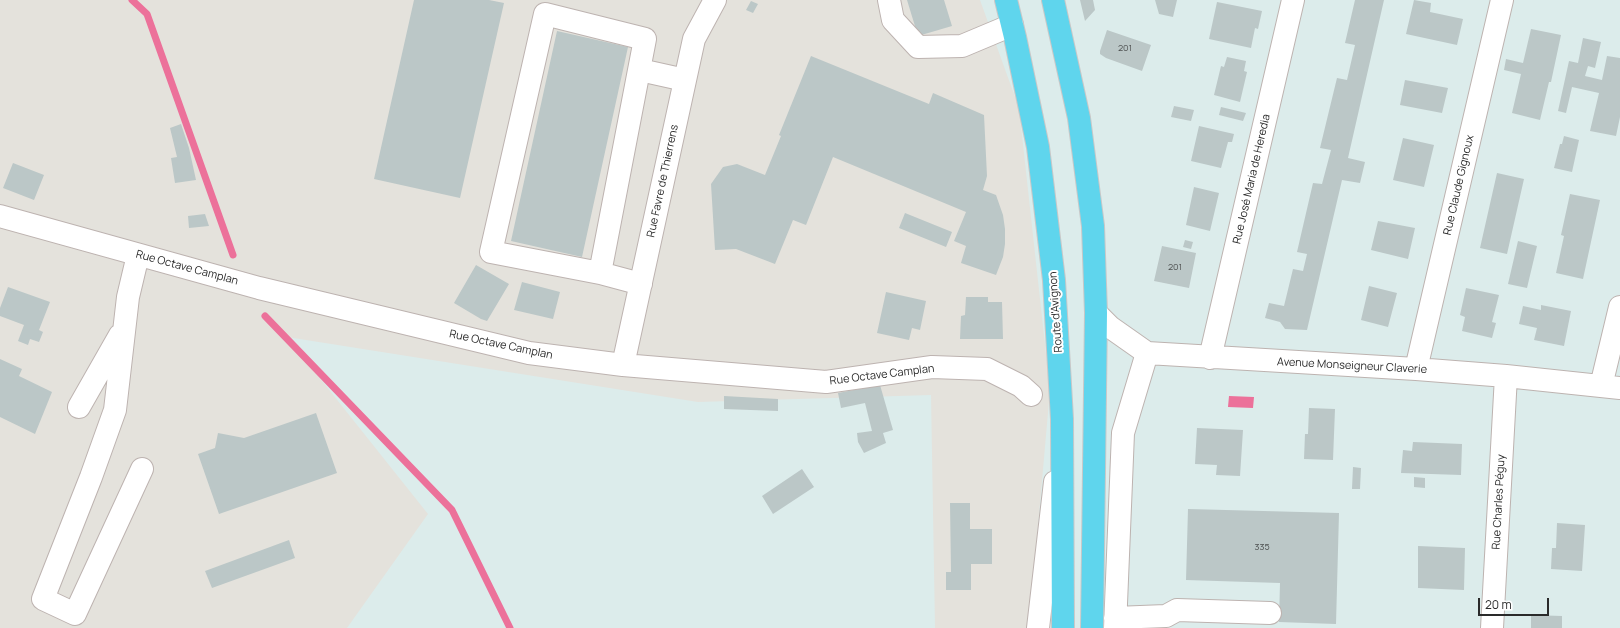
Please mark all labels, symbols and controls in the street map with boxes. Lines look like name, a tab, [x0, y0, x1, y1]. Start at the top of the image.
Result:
house number: 201	[1118, 43, 1132, 53]
street label: Rue José Maria de Heredia	[1231, 113, 1273, 245]
street label: Rue Favre de Thierrens	[645, 123, 681, 239]
street label: Rue Claude Gignoux	[1441, 134, 1477, 236]
street label: Rue Octave Camplan	[134, 248, 240, 288]
house number: 201	[1168, 262, 1182, 272]
street label: Route d'Avignon	[1047, 271, 1065, 353]
street label: Rue Octave Camplan	[448, 328, 554, 362]
street label: Avenue Monseigneur Claverie	[1277, 355, 1427, 377]
street label: Rue Octave Camplan	[829, 362, 935, 388]
street label: Rue Charles Péguy	[1490, 454, 1508, 550]
house number: 335	[1254, 542, 1270, 552]
scale bar	[1480, 590, 1551, 616]
text: 20 m	[1485, 596, 1512, 613]

